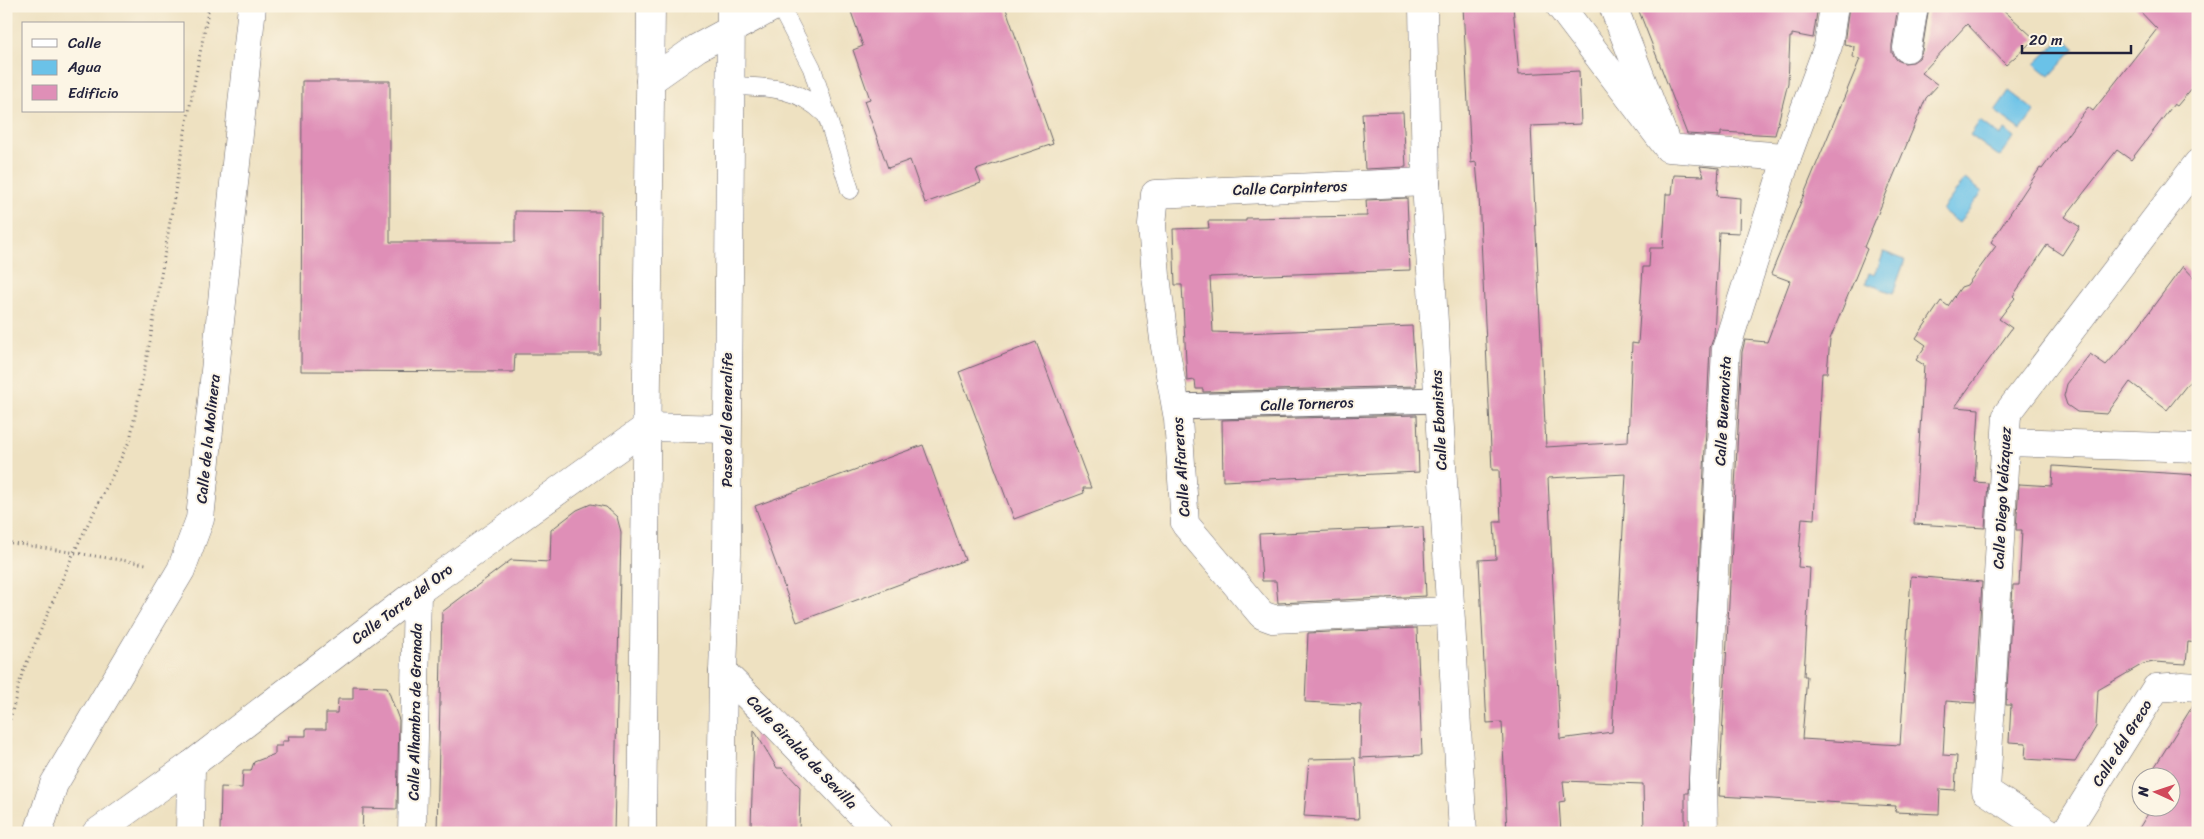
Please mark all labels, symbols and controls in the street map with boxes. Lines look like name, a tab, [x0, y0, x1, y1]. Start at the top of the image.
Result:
legend	[22, 22, 185, 112]
scale bar	[2022, 22, 2130, 54]
text: 20 m	[2029, 27, 2063, 53]
text: Calle	[68, 30, 101, 56]
text: Agua	[67, 54, 101, 80]
text: Edificio	[68, 80, 119, 106]
street label: Calle Carpinteros	[1232, 173, 1348, 203]
street label: Paseo del Generalife	[714, 353, 740, 487]
street label: Calle Buenavista	[1707, 355, 1739, 466]
street label: Calle Ebanistas	[1423, 369, 1455, 471]
street label: Calle de la Molinera	[188, 373, 228, 505]
street label: Calle Torneros	[1260, 389, 1355, 419]
street label: Calle Alfareros	[1165, 416, 1197, 518]
street label: Calle Diego Velázquez	[1985, 425, 2019, 570]
street label: Calle Torre del Oro	[345, 557, 459, 651]
street label: Calle Alhambra de Granada	[400, 623, 430, 801]
street label: Calle Giralda de Sevilla	[740, 689, 864, 816]
street label: Calle del Greco	[2085, 694, 2159, 792]
north arrow	[2132, 766, 2182, 816]
text: N	[2131, 786, 2156, 798]

